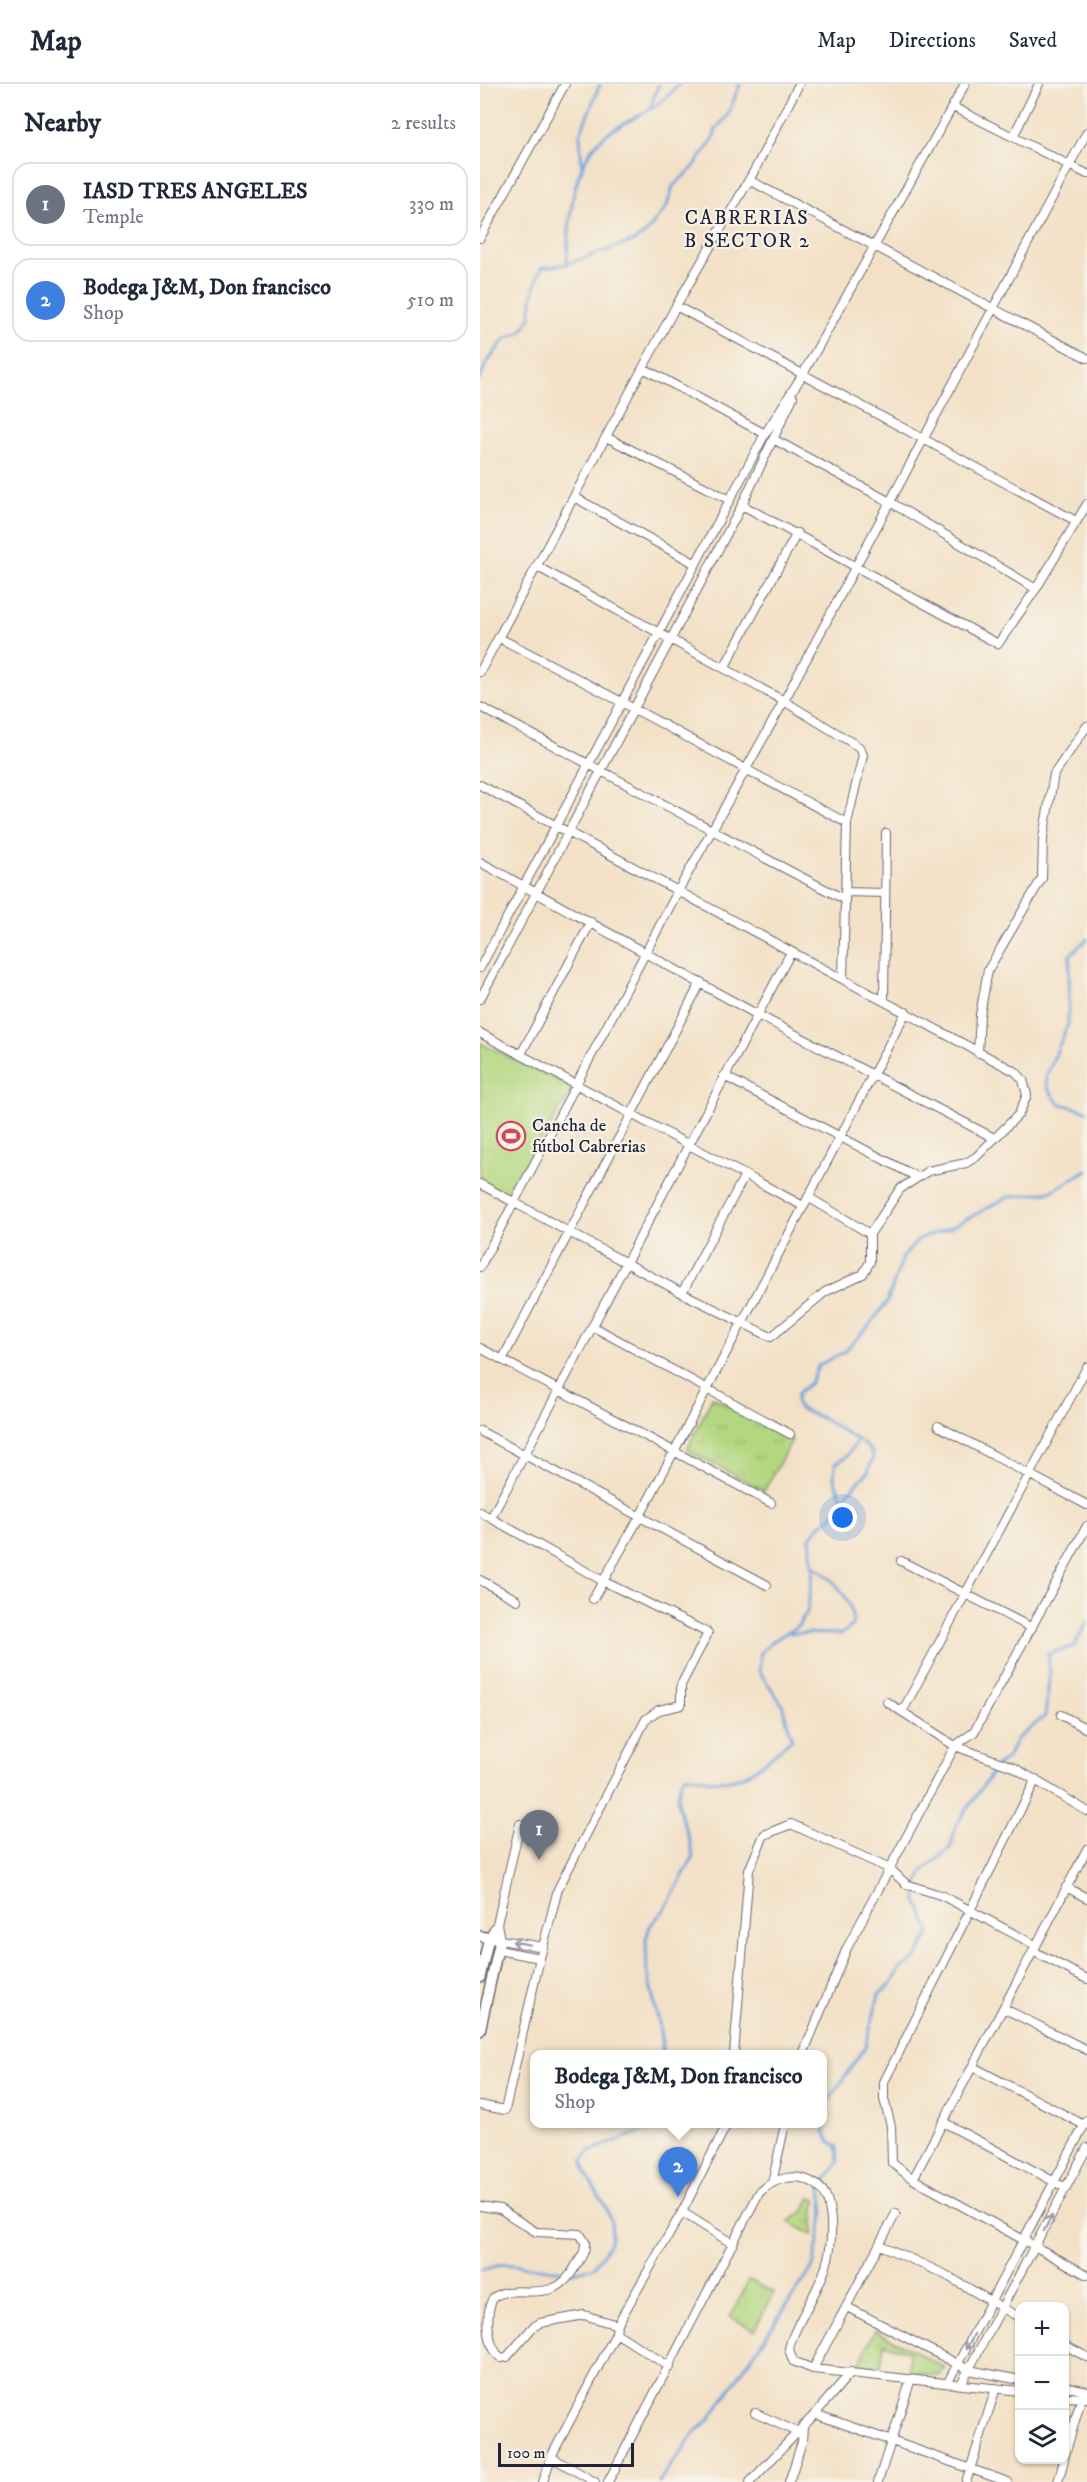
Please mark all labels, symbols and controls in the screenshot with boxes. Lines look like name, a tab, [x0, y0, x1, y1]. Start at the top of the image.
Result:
text: Map	[30, 24, 82, 59]
text: Map	[817, 28, 856, 54]
text: Directions	[889, 28, 976, 54]
text: Saved	[1009, 28, 1057, 54]
text: Nearby	[24, 107, 101, 140]
text: 2 results	[391, 111, 456, 136]
text: IASD TRES ANGELES	[83, 178, 308, 205]
text: 1	[42, 192, 49, 217]
text: 330 m	[409, 192, 454, 217]
text: Temple	[83, 205, 144, 230]
district label: CABRERIAS B SECTOR 2	[684, 206, 810, 254]
text: Bodega J&M, Don francisco	[83, 274, 331, 301]
text: 2	[41, 288, 50, 313]
text: 510 m	[407, 288, 454, 313]
text: Shop	[83, 301, 124, 326]
place label: Cancha de fútbol Cabrerias	[532, 1115, 646, 1158]
sports icon: Cancha de fútbol Cabrerias	[495, 1120, 527, 1152]
your location	[828, 1503, 857, 1532]
pin: 1	[520, 1810, 558, 1860]
one-way arrow	[512, 1938, 532, 1949]
popup	[530, 2050, 827, 2128]
text: Bodega J&M, Don francisco	[555, 2063, 802, 2090]
text: Shop	[555, 2090, 595, 2115]
pin: 2	[658, 2148, 698, 2197]
one-way arrow	[1042, 2215, 1054, 2232]
map controls	[1015, 2302, 1069, 2464]
button: +	[1015, 2302, 1069, 2356]
one-way arrow	[964, 2332, 975, 2350]
button: −	[1015, 2356, 1069, 2410]
button: layers	[1015, 2410, 1069, 2464]
scale bar	[498, 2440, 634, 2468]
text: 100 m	[507, 2443, 546, 2463]

